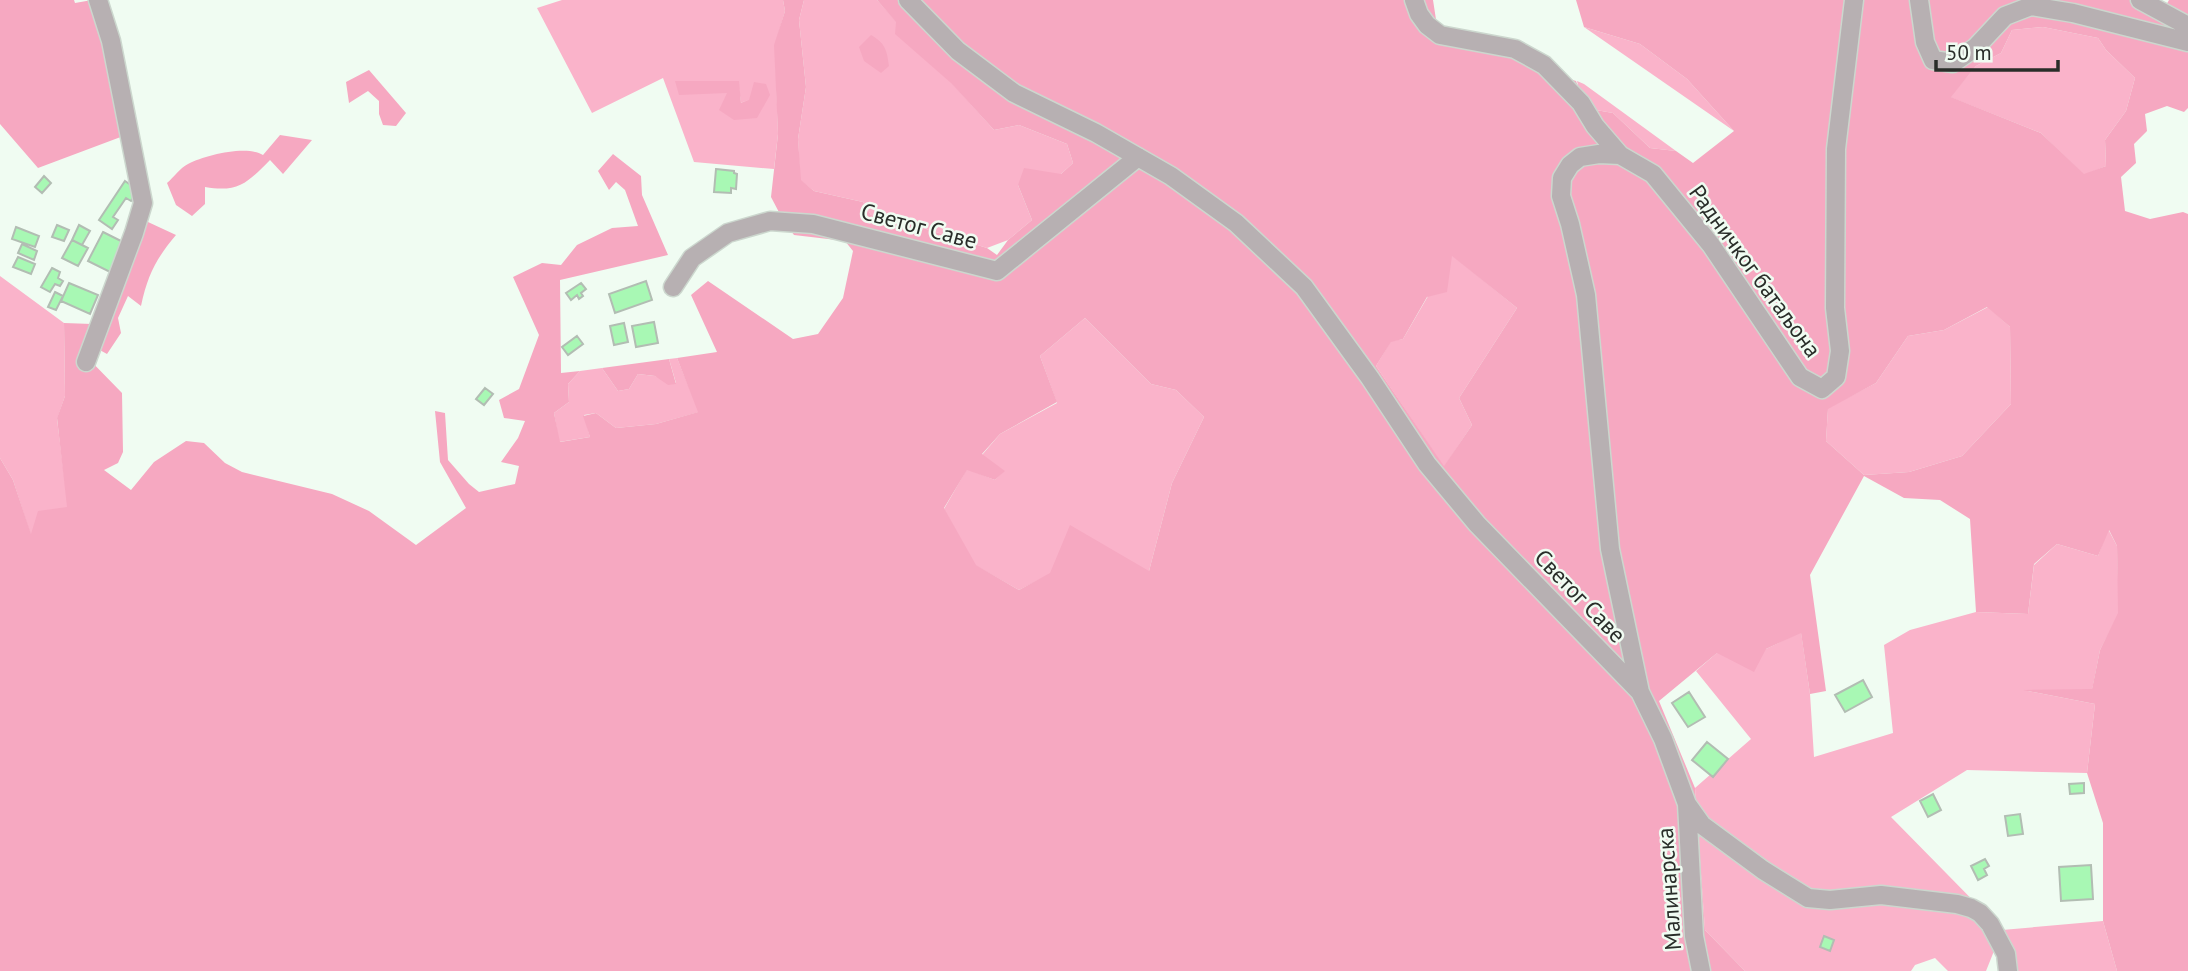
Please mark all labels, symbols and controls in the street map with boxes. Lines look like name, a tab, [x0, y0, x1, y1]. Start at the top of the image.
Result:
scale bar	[1936, 28, 2058, 72]
text: 50 m	[1946, 39, 1992, 66]
street label: Радничког батаљона	[1683, 179, 1828, 363]
street label: Светог Саве	[858, 196, 980, 255]
street label: Светог Саве	[1529, 543, 1632, 649]
street label: Малинарска	[1650, 827, 1687, 951]

